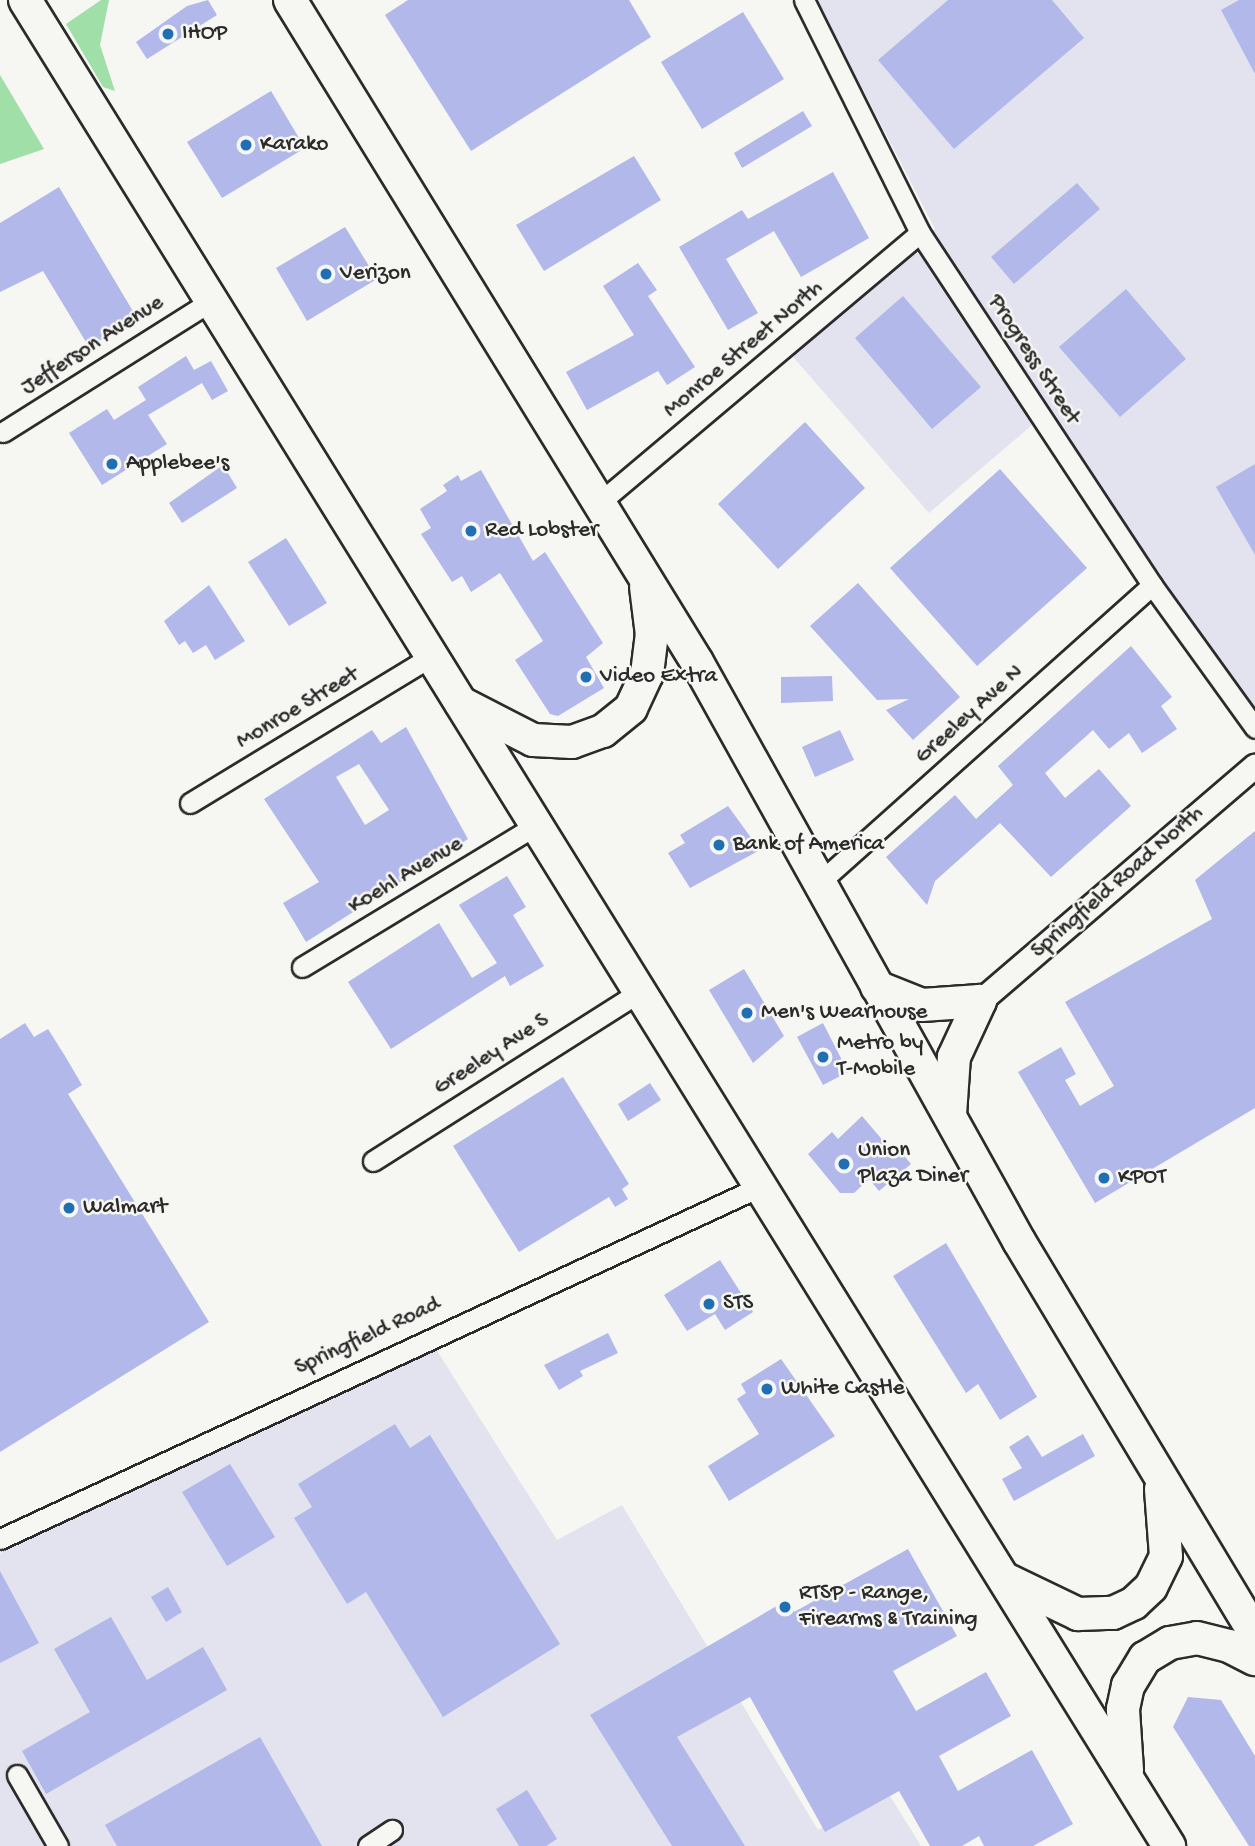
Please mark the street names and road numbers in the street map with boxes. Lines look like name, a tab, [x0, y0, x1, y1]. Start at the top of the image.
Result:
street label: Monroe Street North	[659, 275, 829, 425]
street label: Jefferson Avenue	[17, 290, 169, 402]
street label: Progress Street	[981, 290, 1085, 430]
street label: Greeley Ave N	[910, 659, 1030, 771]
street label: Monroe Street	[232, 662, 364, 756]
street label: Springfield Road North	[1026, 801, 1210, 965]
street label: Koehl Avenue	[344, 831, 468, 921]
street label: Greeley Ave S	[429, 1008, 555, 1102]
street label: Springfield Road	[291, 1291, 445, 1383]

